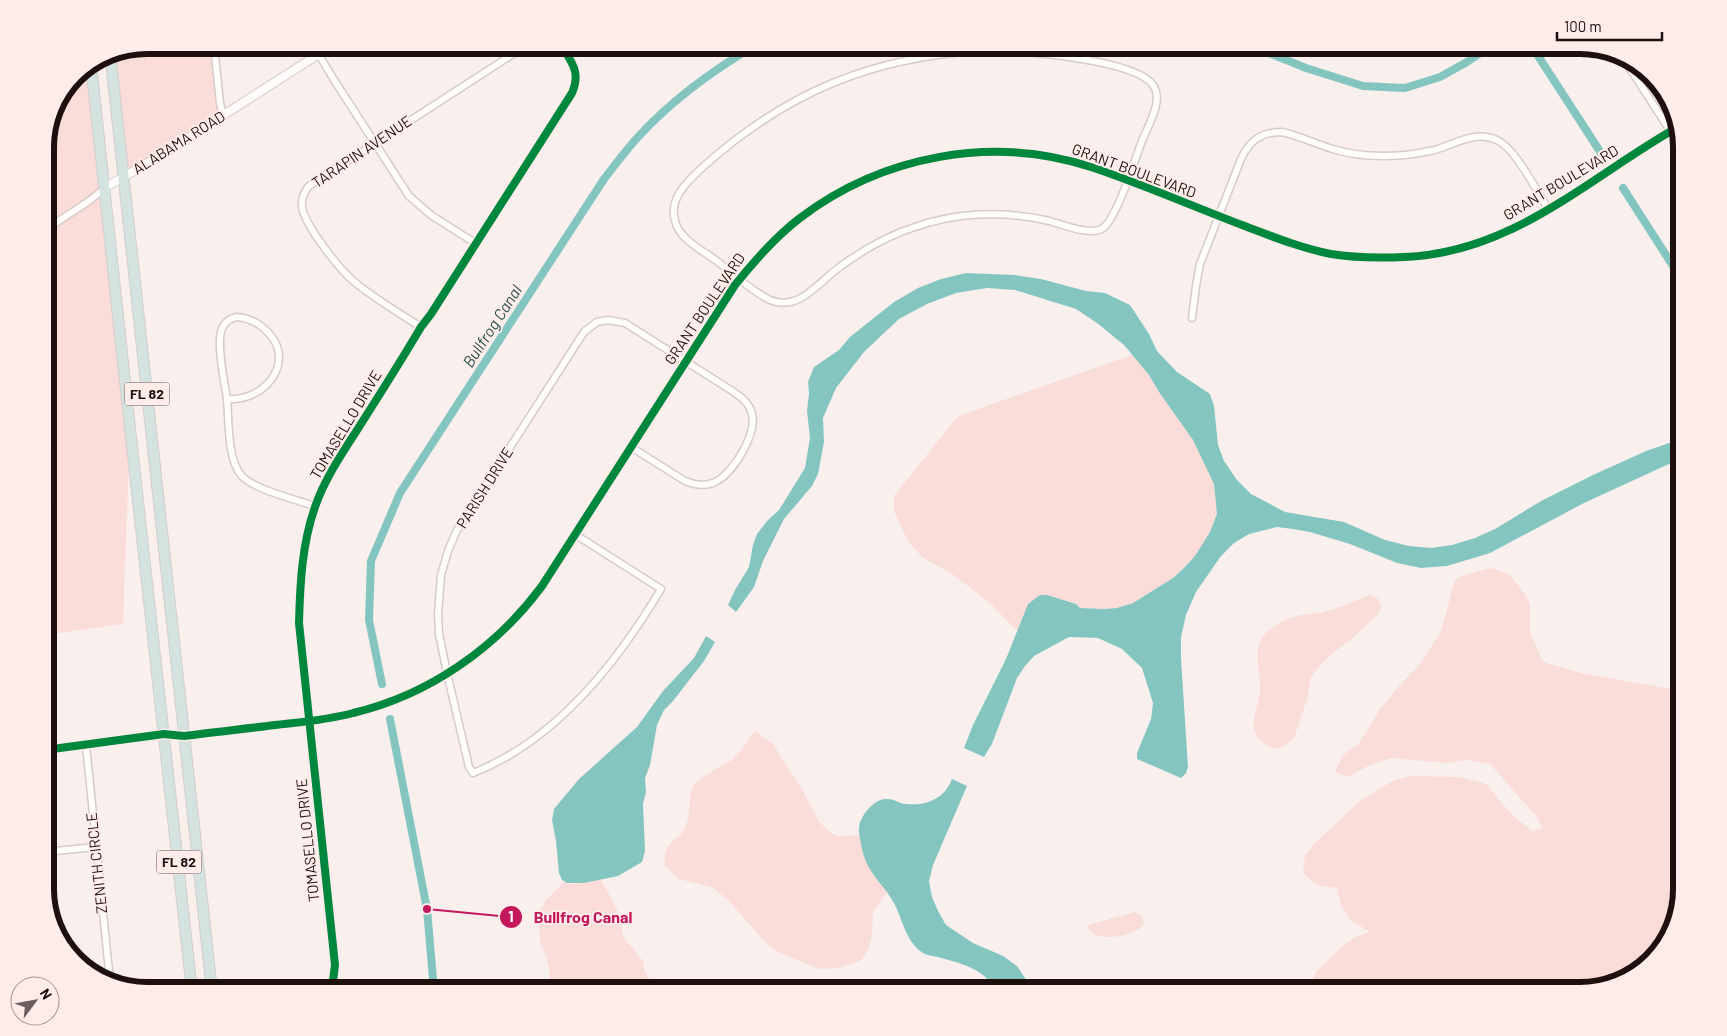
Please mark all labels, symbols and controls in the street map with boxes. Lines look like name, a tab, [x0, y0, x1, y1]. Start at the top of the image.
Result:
scale bar	[1557, 10, 1662, 42]
text: 100 m	[1564, 17, 1602, 35]
street label: ALABAMA ROAD	[129, 107, 228, 178]
street label: TARAPIN AVENUE	[308, 111, 415, 191]
street label: GRANT BOULEVARD	[1070, 139, 1199, 201]
street label: GRANT BOULEVARD	[1500, 141, 1621, 224]
street label: GRANT BOULEVARD	[660, 249, 748, 368]
water label: Bullfrog Canal	[458, 281, 525, 370]
street label: TOMASELLO DRIVE	[306, 367, 385, 482]
road number: FL 82	[124, 382, 170, 406]
street label: PARISH DRIVE	[452, 444, 516, 531]
street label: TOMASELLO DRIVE	[292, 778, 322, 903]
street label: ZENITH CIRCLE	[82, 812, 110, 915]
road number: FL 82	[156, 850, 202, 874]
callout: Bullfrog Canal	[498, 901, 642, 932]
text: 1	[508, 907, 514, 925]
text: Bullfrog Canal	[534, 907, 632, 926]
north arrow	[10, 976, 60, 1026]
text: N	[37, 985, 56, 1002]

